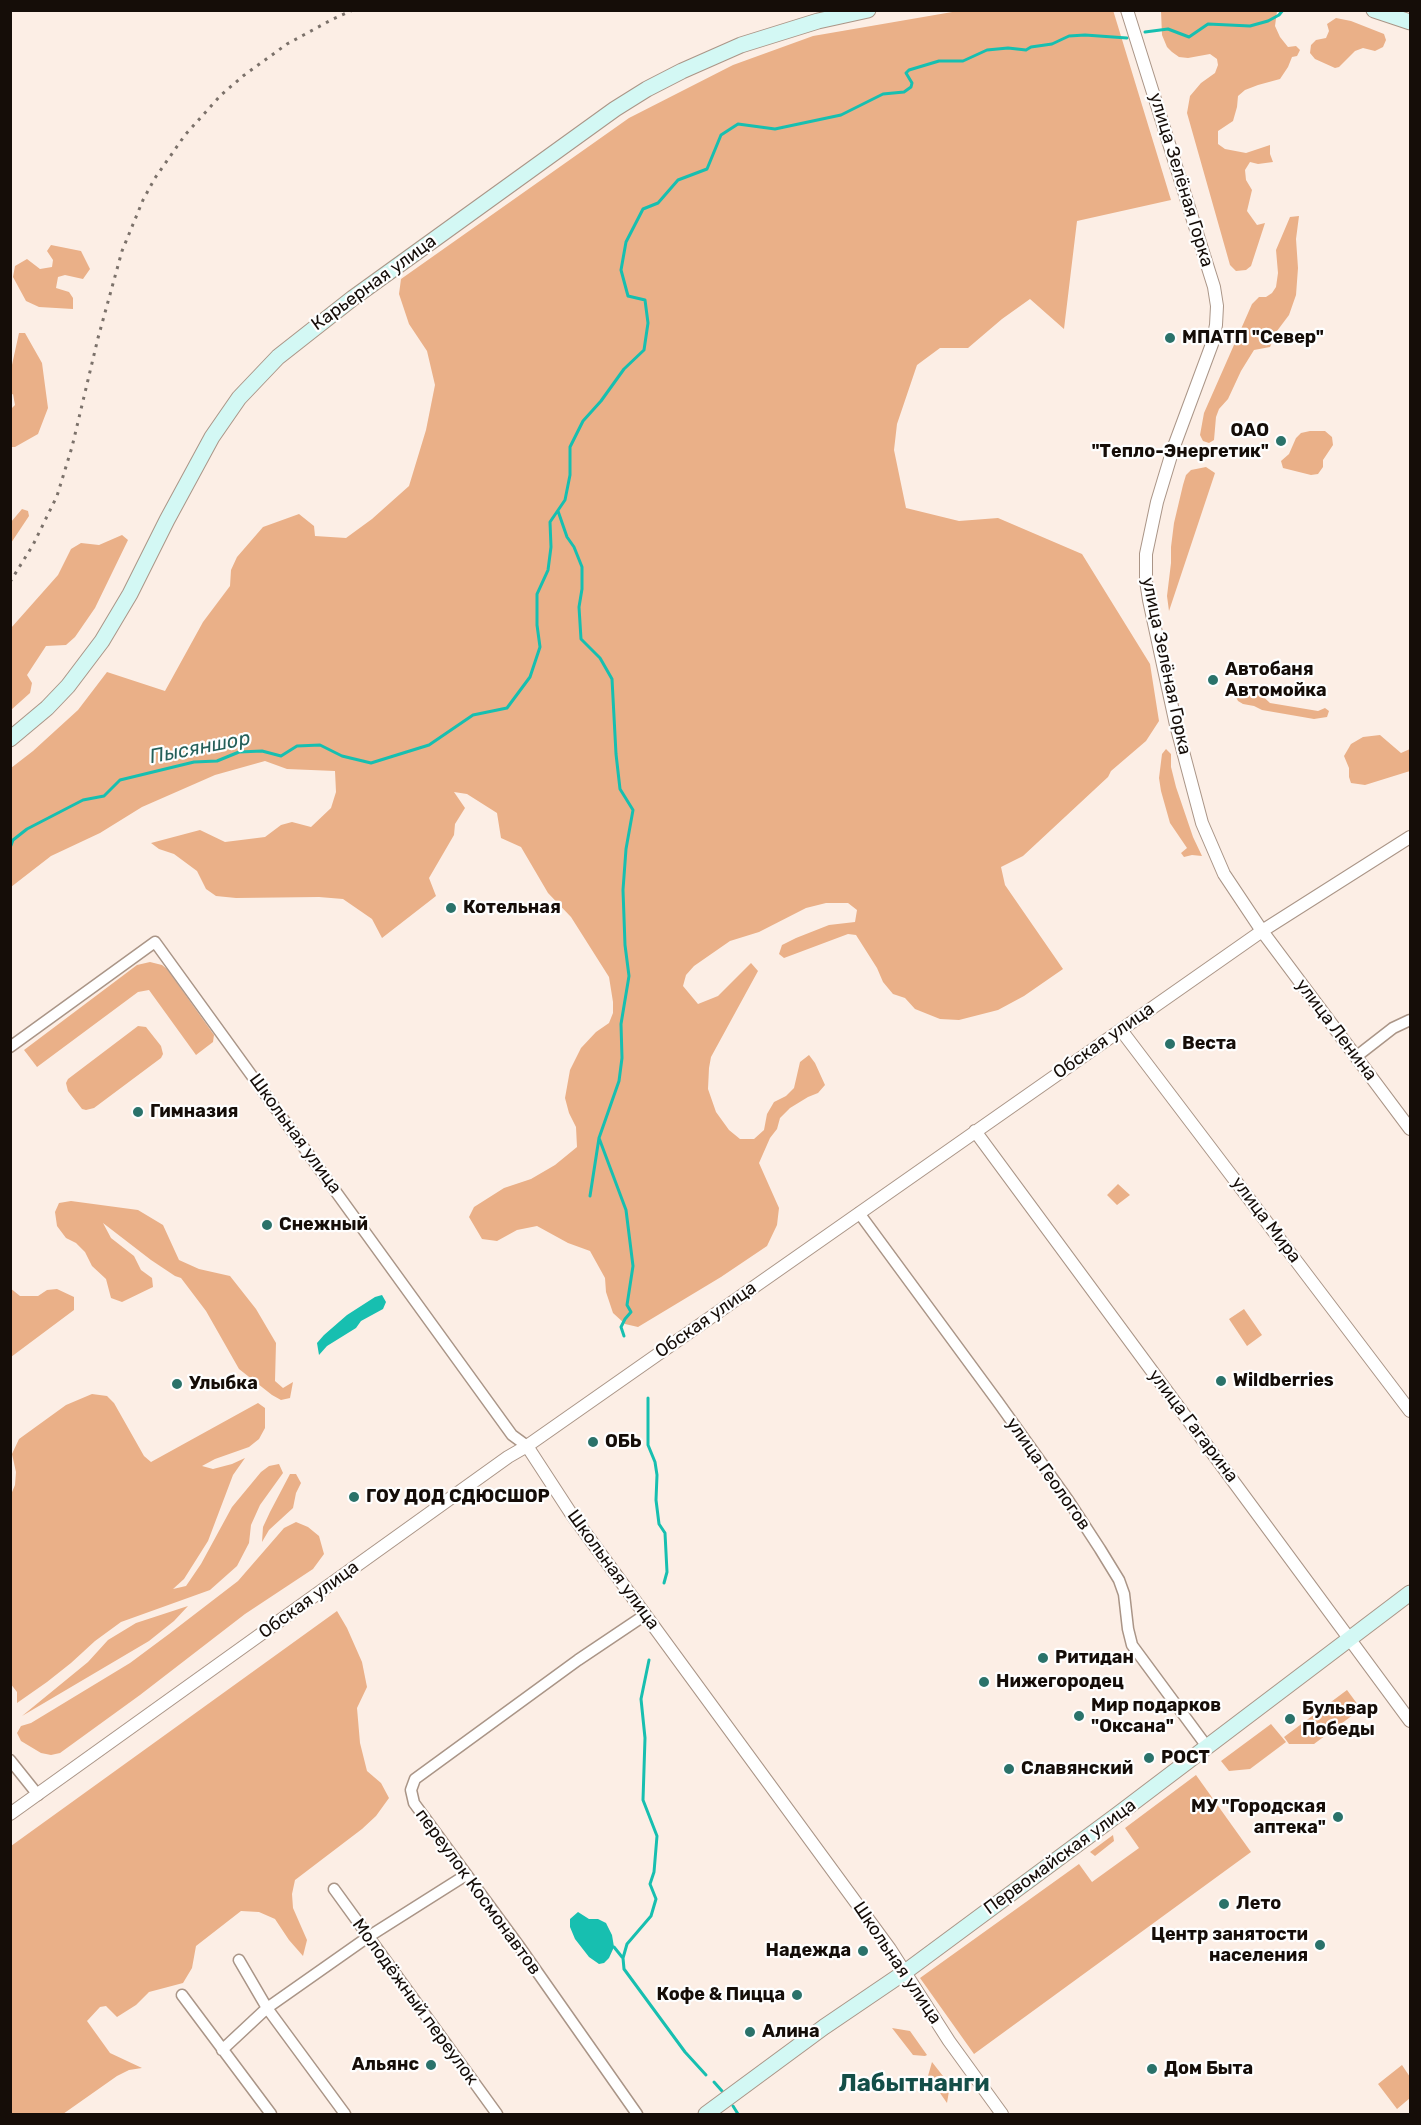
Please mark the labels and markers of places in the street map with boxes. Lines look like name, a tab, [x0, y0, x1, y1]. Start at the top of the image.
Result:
place label: МПАТП "Север"	[1182, 327, 1324, 349]
marker: МПАТП "Север"	[1163, 331, 1177, 345]
place label: ОАО "Тепло-Энергетик"	[1091, 420, 1269, 462]
marker: ОАО "Тепло-Энергетик"	[1274, 434, 1288, 448]
place label: Автобаня Автомойка	[1225, 659, 1327, 702]
marker: Автобаня Автомойка	[1206, 673, 1220, 687]
place label: Котельная	[463, 897, 561, 919]
marker: Котельная	[444, 901, 458, 915]
place label: Веста	[1182, 1033, 1236, 1055]
marker: Веста	[1163, 1037, 1177, 1051]
place label: Гимназия	[150, 1101, 238, 1123]
marker: Гимназия	[131, 1105, 145, 1119]
place label: Снежный	[279, 1214, 368, 1236]
marker: Снежный	[260, 1218, 274, 1232]
place label: Wildberries	[1233, 1370, 1334, 1392]
place label: Улыбка	[189, 1373, 258, 1395]
marker: Wildberries	[1214, 1374, 1228, 1388]
marker: Улыбка	[170, 1377, 184, 1391]
place label: ОБЬ	[605, 1431, 641, 1453]
marker: ОБЬ	[586, 1435, 600, 1449]
place label: ГОУ ДОД СДЮСШОР	[366, 1486, 550, 1508]
marker: ГОУ ДОД СДЮСШОР	[347, 1490, 361, 1504]
place label: Ритидан	[1055, 1647, 1134, 1669]
marker: Ритидан	[1036, 1651, 1050, 1665]
place label: Нижегородец	[996, 1671, 1124, 1693]
marker: Нижегородец	[977, 1675, 991, 1689]
place label: Мир подарков "Оксана"	[1091, 1695, 1221, 1738]
place label: Бульвар Победы	[1302, 1698, 1378, 1740]
marker: Мир подарков "Оксана"	[1072, 1709, 1086, 1723]
marker: Бульвар Победы	[1283, 1712, 1297, 1726]
place label: РОСТ	[1161, 1747, 1210, 1769]
marker: РОСТ	[1142, 1751, 1156, 1765]
place label: Славянский	[1021, 1758, 1133, 1780]
marker: Славянский	[1002, 1762, 1016, 1776]
place label: МУ "Городская аптека"	[1191, 1796, 1326, 1838]
marker: МУ "Городская аптека"	[1331, 1810, 1345, 1824]
place label: Лето	[1236, 1893, 1281, 1915]
marker: Лето	[1217, 1897, 1231, 1911]
place label: Центр занятости населения	[1151, 1924, 1308, 1966]
marker: Центр занятости населения	[1313, 1938, 1327, 1952]
place label: Надежда	[766, 1940, 851, 1962]
marker: Надежда	[856, 1944, 870, 1958]
place label: Кофе & Пицца	[657, 1984, 785, 2006]
marker: Кофе & Пицца	[790, 1988, 804, 2002]
place label: Алина	[762, 2021, 820, 2043]
marker: Алина	[743, 2025, 757, 2039]
place label: Альянс	[352, 2054, 419, 2076]
marker: Альянс	[424, 2058, 438, 2072]
place label: Дом Быта	[1164, 2058, 1253, 2080]
marker: Дом Быта	[1145, 2062, 1159, 2076]

